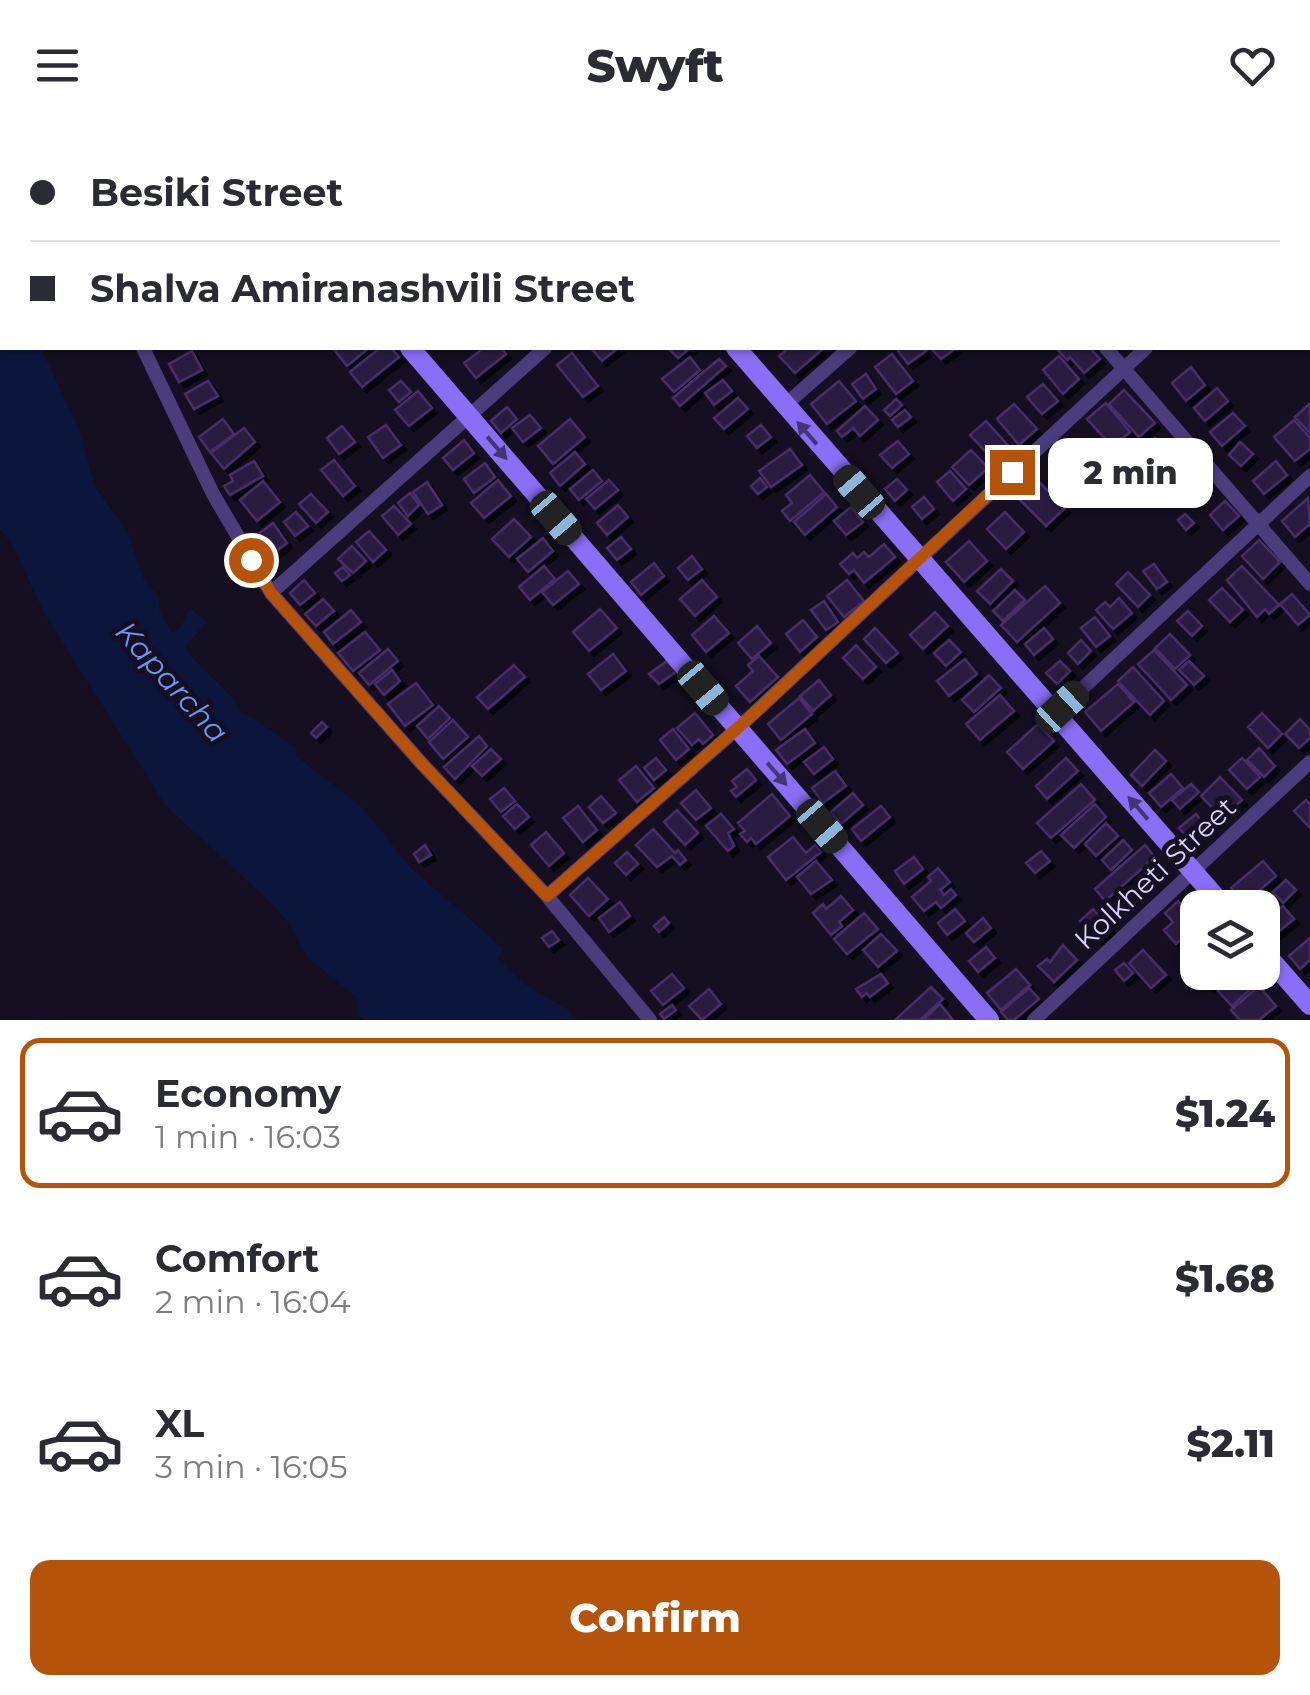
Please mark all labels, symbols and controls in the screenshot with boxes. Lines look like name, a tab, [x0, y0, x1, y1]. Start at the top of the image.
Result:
icon: menu	[30, 38, 85, 93]
text: Swyft	[586, 38, 724, 93]
icon: heart	[1225, 38, 1280, 93]
text: Besiki Street	[90, 169, 343, 216]
text: Shalva Amiranashvili Street	[90, 265, 635, 312]
one-way arrow	[797, 420, 819, 445]
one-way arrow	[485, 435, 507, 460]
callout: 2 min	[1047, 437, 1212, 507]
route end	[990, 450, 1035, 495]
text: 2 min	[1083, 453, 1178, 492]
car	[828, 460, 890, 524]
car	[525, 486, 587, 550]
route start	[229, 538, 274, 583]
water label: Kaparcha	[108, 614, 236, 750]
car	[672, 655, 734, 721]
car	[1030, 676, 1094, 738]
one-way arrow	[766, 761, 788, 786]
street label: Kolkheti Street	[1067, 790, 1243, 956]
car	[791, 794, 853, 858]
one-way arrow	[1128, 795, 1150, 820]
map controls	[1180, 890, 1280, 990]
button: layers	[1180, 890, 1280, 990]
icon: car	[35, 1068, 125, 1158]
text: Economy	[155, 1070, 341, 1117]
text: $1.24	[1175, 1090, 1275, 1137]
text: 1 min · 16:03	[155, 1117, 341, 1156]
icon: car	[35, 1233, 125, 1323]
text: Comfort	[155, 1235, 319, 1282]
text: $1.68	[1175, 1255, 1275, 1302]
text: 2 min · 16:04	[155, 1282, 351, 1321]
icon: car	[35, 1398, 125, 1488]
text: XL	[155, 1400, 204, 1447]
text: $2.11	[1186, 1420, 1275, 1467]
text: 3 min · 16:05	[155, 1447, 348, 1486]
button: Confirm	[30, 1560, 1280, 1675]

